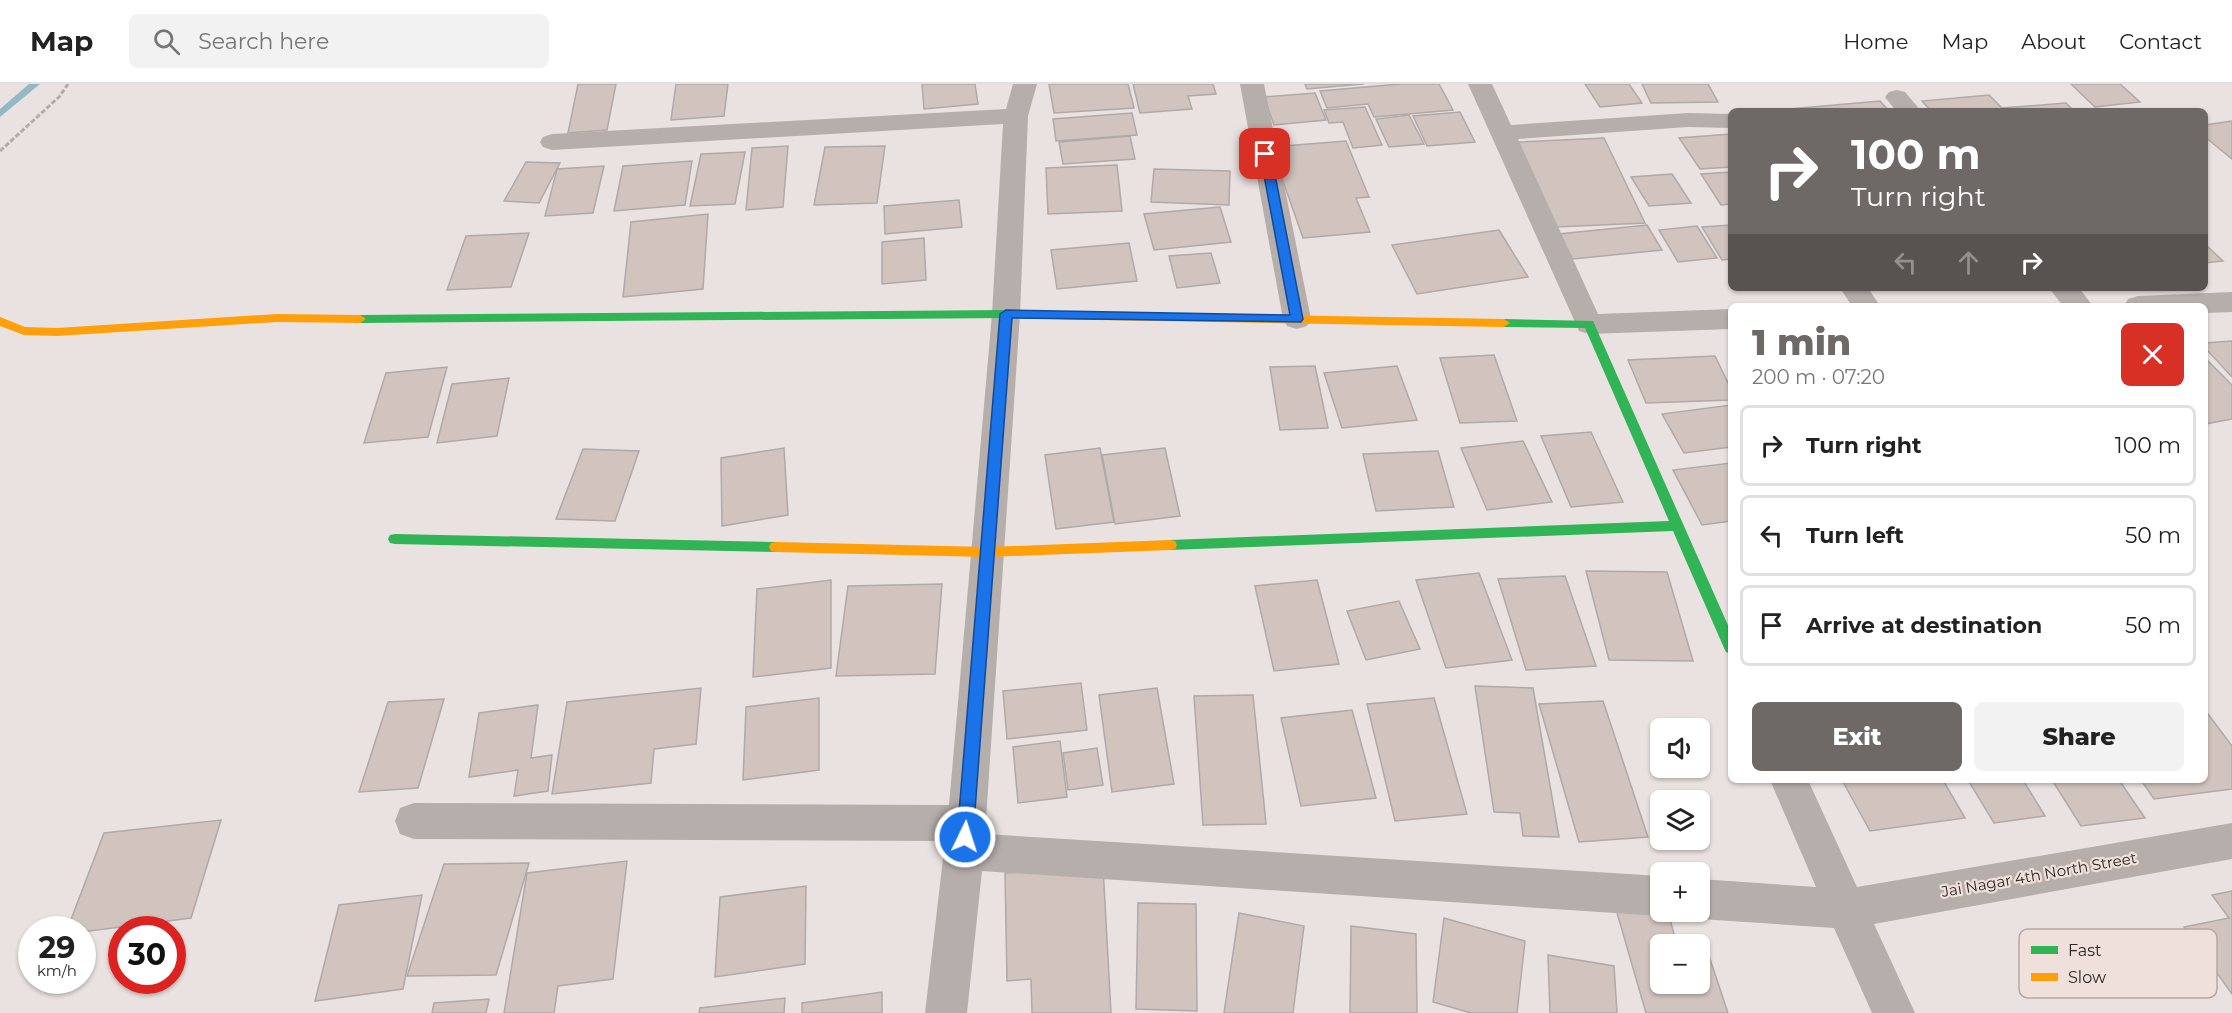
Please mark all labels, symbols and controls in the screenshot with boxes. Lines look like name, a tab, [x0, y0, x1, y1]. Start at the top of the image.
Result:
search box	[129, 14, 549, 68]
text: Map	[30, 24, 93, 58]
icon: search	[150, 25, 183, 58]
text: Search here	[198, 28, 329, 55]
text: Home	[1843, 29, 1908, 54]
text: Map	[1941, 29, 1988, 54]
text: About	[2021, 29, 2086, 54]
text: Contact	[2119, 29, 2202, 54]
pin	[1239, 128, 1290, 179]
text: 100 m	[1851, 128, 1980, 180]
icon: right	[1752, 132, 1830, 210]
icon: arrive	[1248, 137, 1281, 170]
text: Turn right	[1851, 180, 1986, 213]
icon: left	[1889, 246, 1922, 279]
icon: ahead	[1952, 246, 1985, 279]
icon: right	[2015, 246, 2048, 279]
text: 1 min	[1752, 320, 1851, 364]
button: close	[2121, 323, 2184, 386]
text: 200 m · 07:20	[1752, 365, 1885, 389]
icon: right	[1755, 429, 1788, 462]
text: Turn right	[1806, 432, 1921, 459]
text: 100 m	[2115, 432, 2181, 459]
icon: left	[1755, 519, 1788, 552]
text: Turn left	[1806, 522, 1904, 549]
text: 50 m	[2125, 522, 2181, 549]
icon: arrive	[1755, 609, 1788, 642]
text: Arrive at destination	[1806, 612, 2042, 639]
text: 50 m	[2125, 612, 2181, 639]
button: Exit	[1752, 702, 1962, 771]
button: Share	[1974, 702, 2184, 771]
map controls	[1650, 718, 1710, 994]
button: sound	[1650, 718, 1710, 778]
button: layers	[1650, 790, 1710, 850]
position arrow	[933, 805, 997, 869]
street label: Jai Nagar 4th North Street	[1939, 848, 2138, 901]
button: +	[1650, 862, 1710, 922]
speed limit sign: 30	[108, 916, 186, 994]
text: 29	[39, 929, 75, 966]
legend	[2019, 929, 2217, 998]
button: −	[1650, 934, 1710, 994]
text: Fast	[2068, 941, 2102, 960]
text: km/h	[37, 961, 77, 980]
text: Slow	[2068, 968, 2106, 987]

